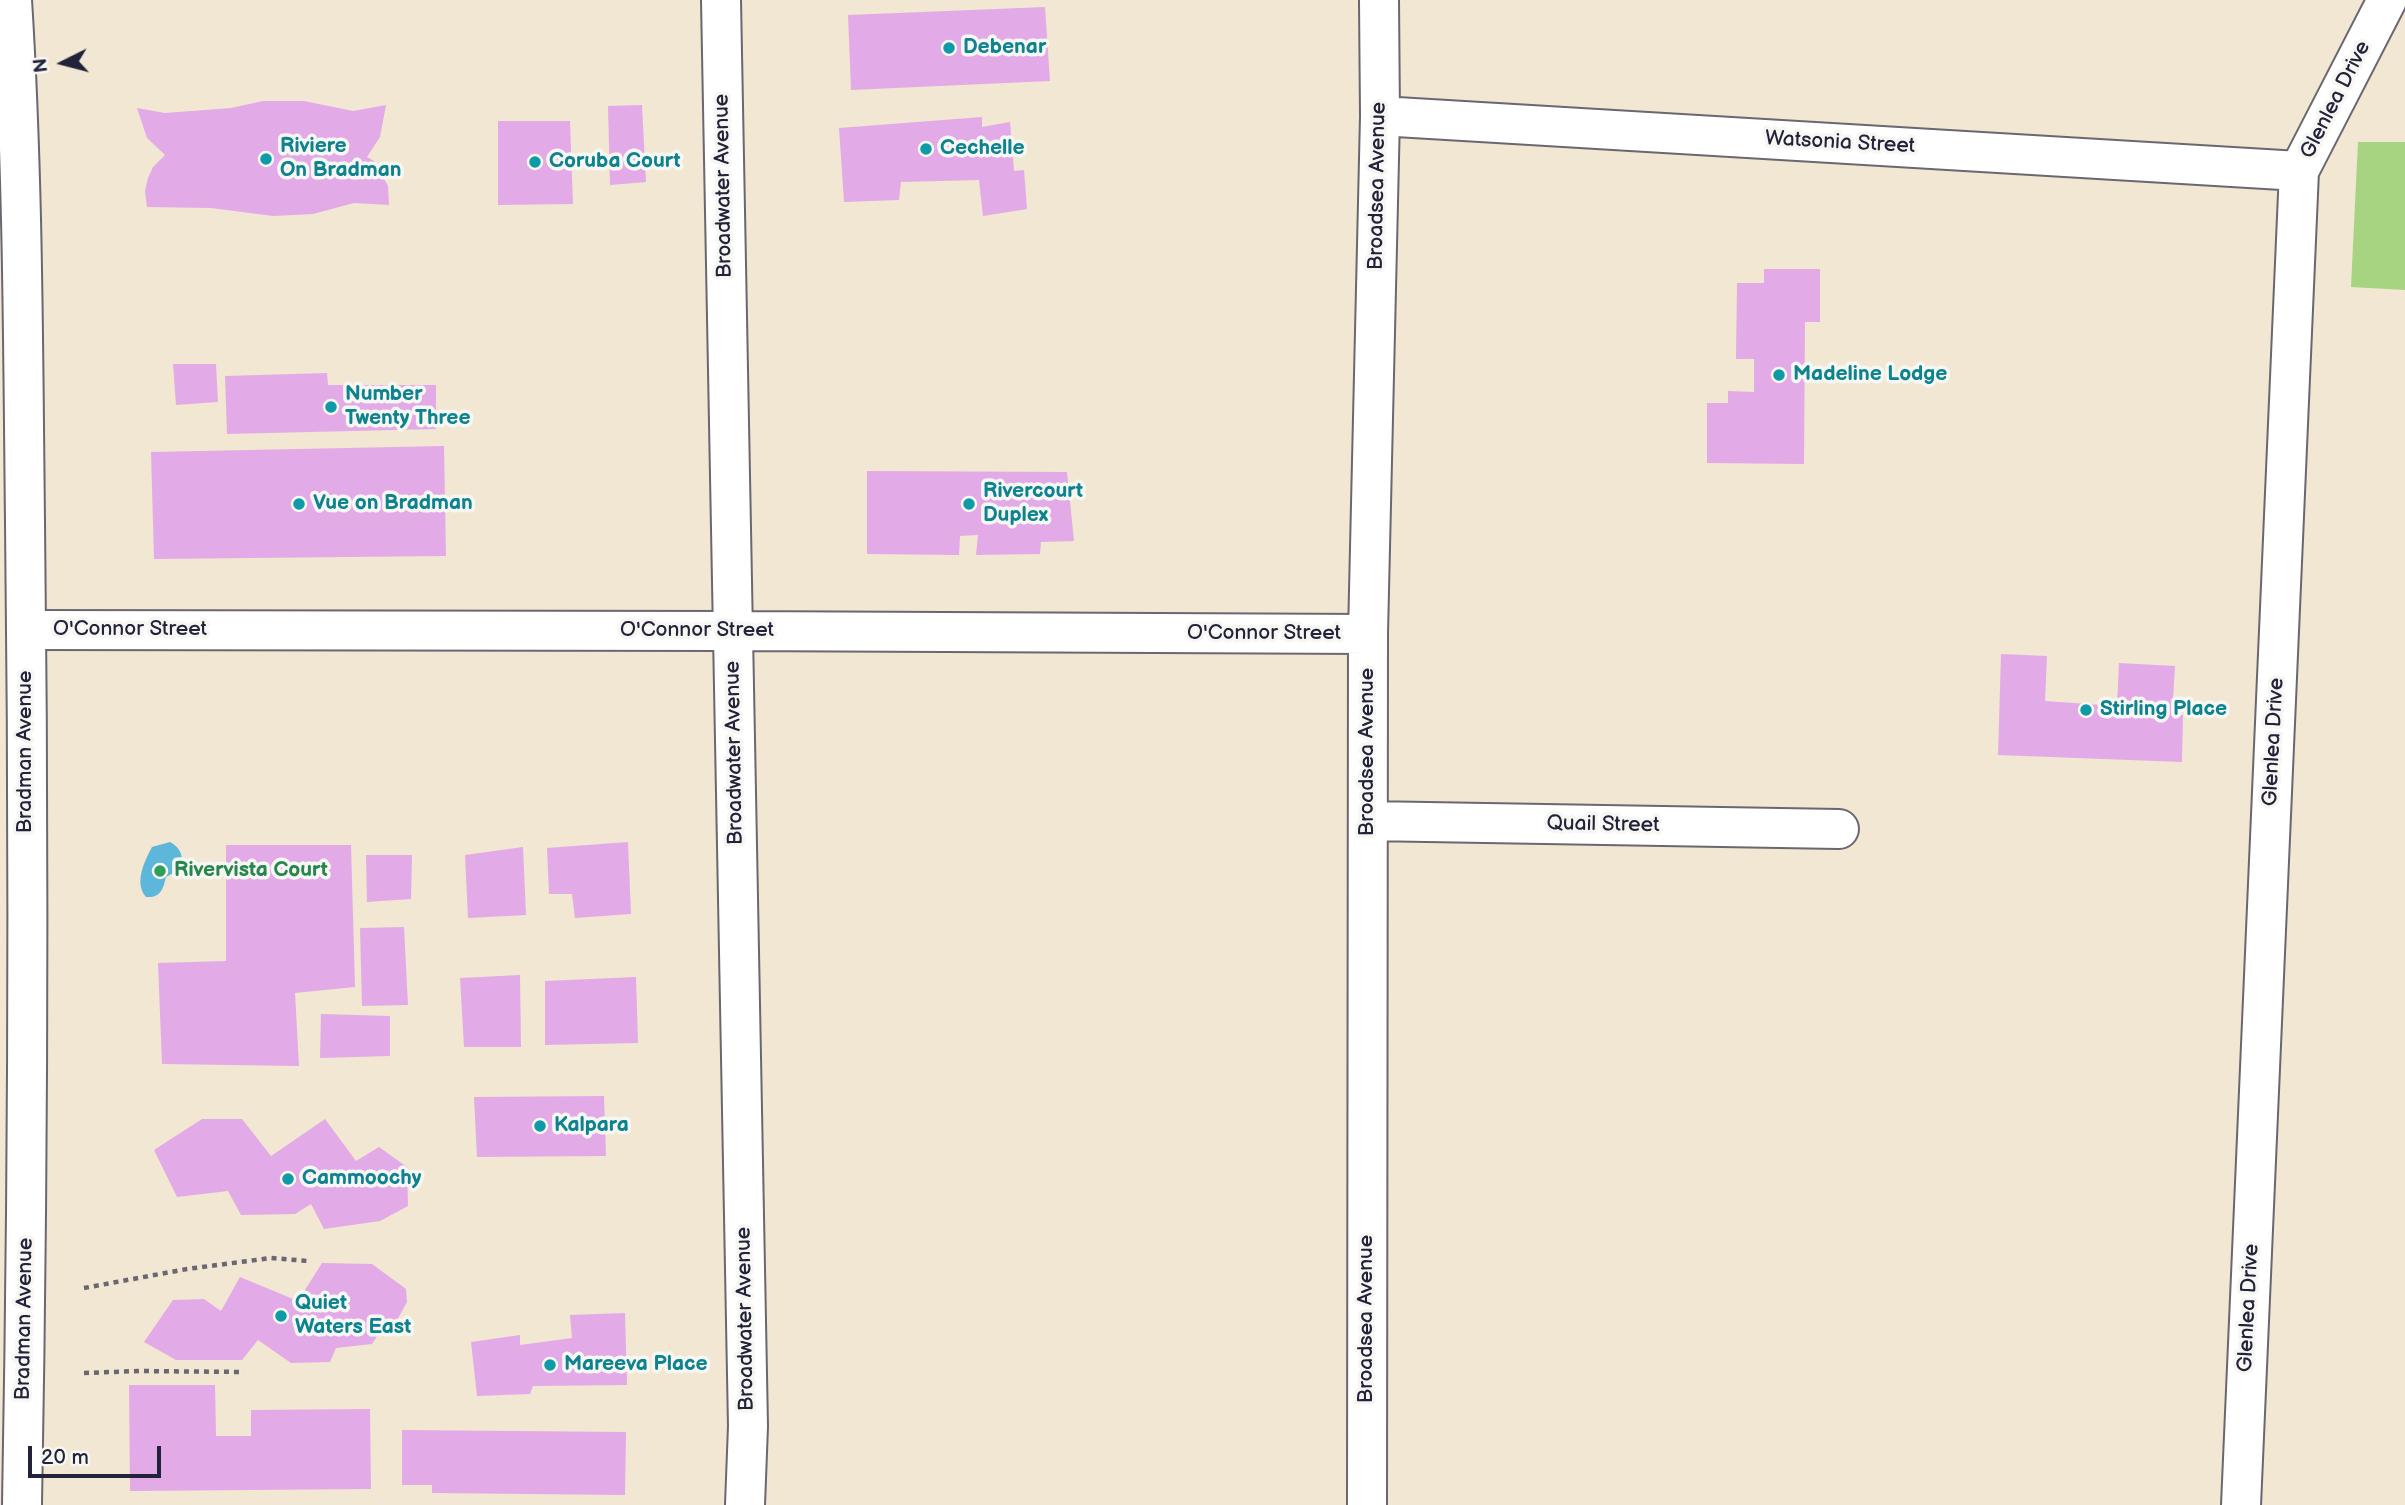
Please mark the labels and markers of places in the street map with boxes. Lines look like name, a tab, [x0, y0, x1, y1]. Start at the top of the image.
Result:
place label: Debenar	[963, 35, 1046, 61]
marker: Debenar	[941, 40, 957, 56]
place label: Riviere On Bradman	[280, 134, 401, 184]
place label: Cechelle	[940, 136, 1025, 162]
marker: Cechelle	[918, 141, 934, 157]
place label: Coruba Court	[549, 149, 681, 175]
marker: Riviere On Bradman	[258, 151, 274, 167]
marker: Coruba Court	[527, 154, 543, 170]
place label: Madeline Lodge	[1793, 362, 1947, 388]
marker: Madeline Lodge	[1771, 367, 1787, 383]
place label: Number Twenty Three	[345, 382, 470, 432]
marker: Number Twenty Three	[323, 399, 339, 415]
place label: Rivercourt Duplex	[983, 479, 1083, 529]
place label: Vue on Bradman	[313, 491, 473, 517]
marker: Vue on Bradman	[291, 496, 307, 512]
marker: Rivercourt Duplex	[961, 496, 977, 512]
place label: Stirling Place	[2100, 697, 2227, 723]
marker: Stirling Place	[2078, 702, 2094, 718]
place label: Rivervista Court	[174, 858, 328, 884]
marker: Rivervista Court	[152, 863, 168, 879]
place label: Kalpara	[554, 1113, 629, 1139]
marker: Kalpara	[532, 1118, 548, 1134]
place label: Cammoochy	[302, 1166, 421, 1192]
marker: Cammoochy	[280, 1171, 296, 1187]
place label: Quiet Waters East	[295, 1291, 411, 1341]
marker: Quiet Waters East	[273, 1308, 289, 1324]
place label: Mareeva Place	[564, 1352, 708, 1378]
marker: Mareeva Place	[542, 1357, 558, 1373]

